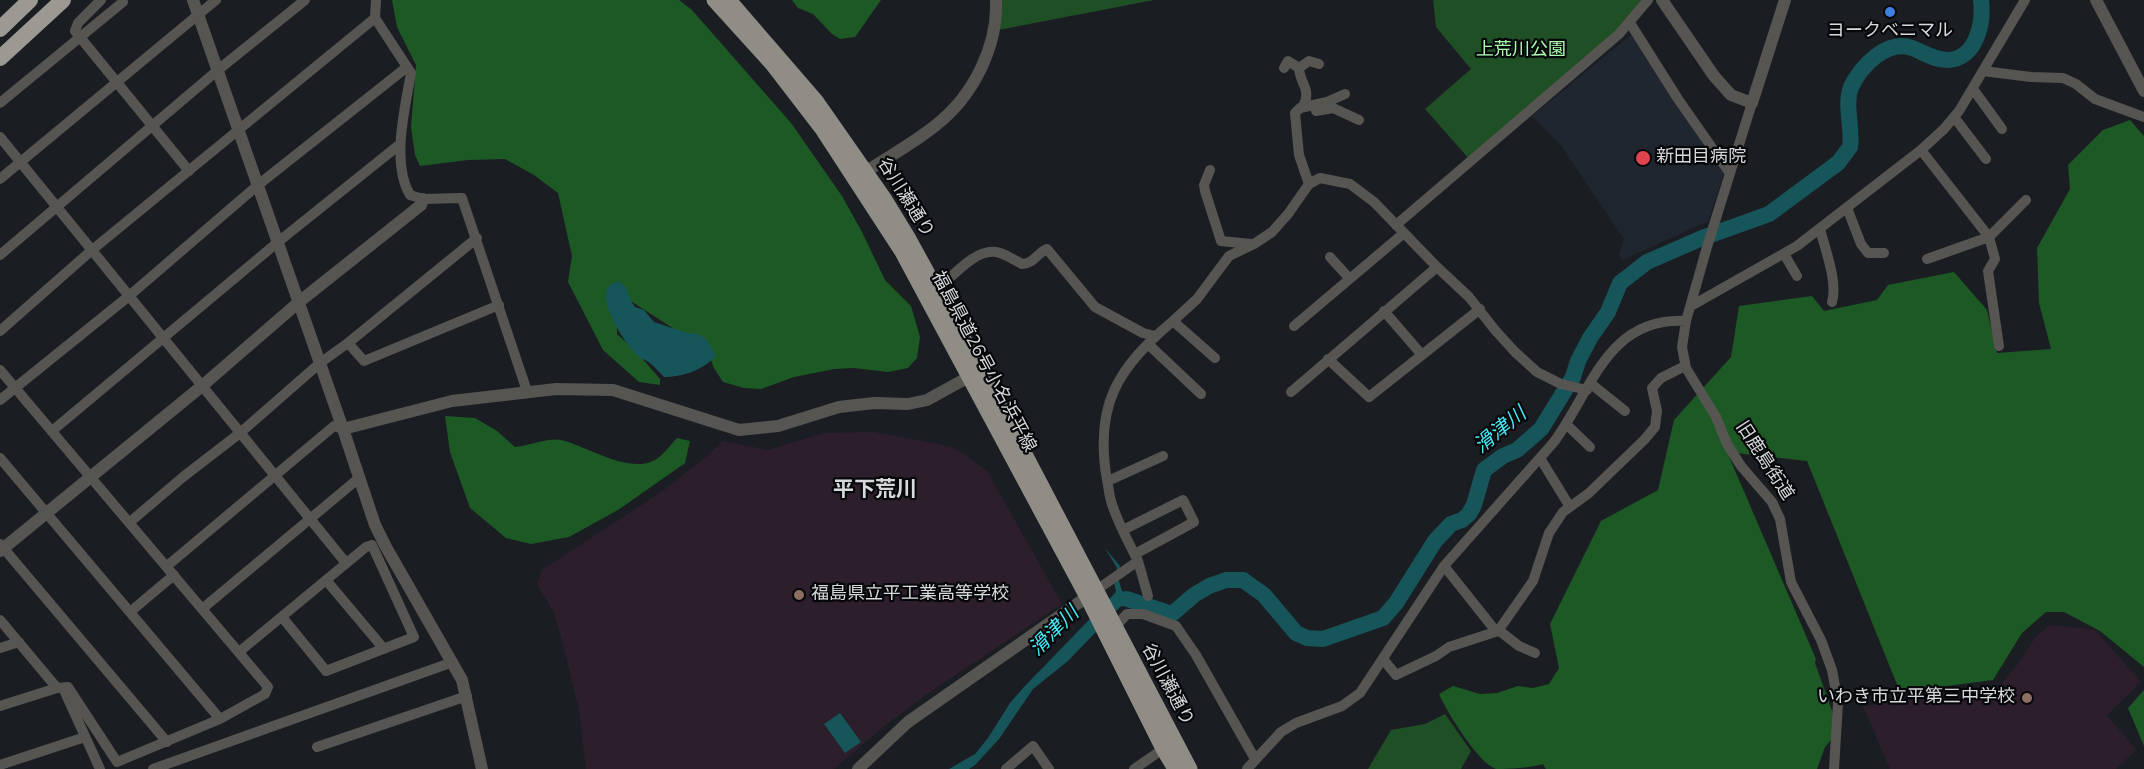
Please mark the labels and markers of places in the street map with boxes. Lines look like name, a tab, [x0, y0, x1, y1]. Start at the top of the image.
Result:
marker: ヨークベニマル	[1883, 5, 1897, 19]
place label: ヨークベニマル	[1827, 21, 1953, 43]
place label: 新田目病院	[1656, 147, 1746, 169]
marker: 新田目病院	[1634, 149, 1652, 167]
place label: 福島県立平工業高等学校	[811, 584, 1009, 606]
marker: 福島県立平工業高等学校	[792, 588, 806, 602]
place label: いわき市立平第三中学校	[1817, 687, 2015, 709]
marker: いわき市立平第三中学校	[2020, 691, 2034, 705]

